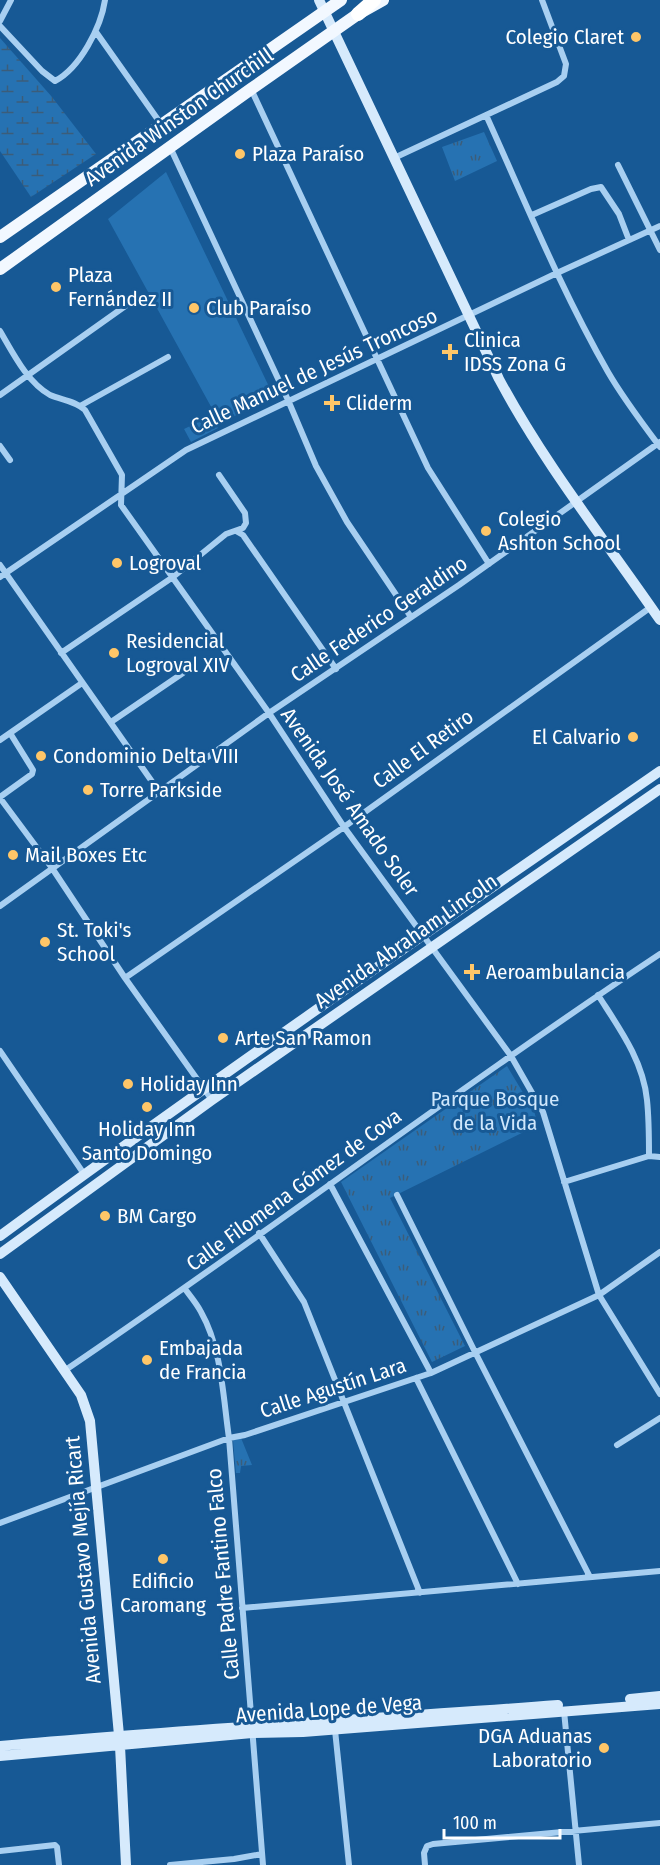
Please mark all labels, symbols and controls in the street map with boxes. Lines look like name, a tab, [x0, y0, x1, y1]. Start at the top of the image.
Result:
place label: Colegio Claret	[506, 24, 624, 50]
marker: Colegio Claret	[629, 30, 643, 44]
street label: Avenida Winston Churchill	[80, 42, 279, 192]
place label: Plaza Paraíso	[252, 141, 364, 167]
marker: Plaza Paraíso	[233, 147, 247, 161]
place label: Plaza Fernández II	[68, 262, 172, 312]
marker: Plaza Fernández II	[49, 280, 63, 294]
place label: Club Paraíso	[206, 295, 312, 321]
marker: Club Paraíso	[187, 301, 201, 315]
street label: Calle Manuel de Jesús Troncoso	[187, 302, 441, 440]
place label: Clinica IDSS Zona G	[464, 327, 566, 377]
marker: Clinica IDSS Zona G	[441, 343, 459, 361]
place label: Cliderm	[346, 390, 412, 416]
marker: Cliderm	[323, 394, 341, 412]
place label: Colegio Ashton School	[498, 506, 621, 556]
marker: Colegio Ashton School	[479, 524, 493, 538]
place label: Logroval	[129, 550, 202, 576]
street label: Calle Federico Geraldino	[286, 550, 472, 688]
marker: Logroval	[110, 556, 124, 570]
place label: Residencial Logroval XIV	[126, 628, 230, 678]
marker: Residencial Logroval XIV	[107, 646, 121, 660]
street label: Avenida José Amado Soler	[275, 703, 425, 902]
street label: Calle El Retiro	[367, 704, 479, 794]
place label: El Calvario	[532, 724, 621, 750]
marker: El Calvario	[626, 730, 640, 744]
place label: Condominio Delta VIII	[53, 743, 239, 769]
marker: Condominio Delta VIII	[34, 749, 48, 763]
place label: Torre Parkside	[100, 777, 222, 803]
marker: Torre Parkside	[81, 783, 95, 797]
place label: Mail Boxes Etc	[25, 842, 147, 868]
marker: Mail Boxes Etc	[6, 848, 20, 862]
street label: Avenida Abraham Lincoln	[310, 868, 502, 1014]
place label: St. Toki's School	[57, 917, 131, 967]
marker: St. Toki's School	[38, 935, 52, 949]
place label: Aeroambulancia	[486, 959, 625, 985]
marker: Aeroambulancia	[463, 963, 481, 981]
place label: Arte San Ramon	[235, 1025, 372, 1051]
marker: Arte San Ramon	[216, 1031, 230, 1045]
place label: Holiday Inn	[140, 1071, 238, 1097]
marker: Holiday Inn	[121, 1077, 135, 1091]
park label: Parque Bosque de la Vida	[431, 1086, 559, 1136]
marker: Holiday Inn Santo Domingo	[140, 1100, 154, 1114]
street label: Calle Filomena Gómez de Cova	[181, 1103, 407, 1277]
place label: Holiday Inn Santo Domingo	[82, 1116, 212, 1166]
place label: BM Cargo	[117, 1203, 197, 1229]
marker: BM Cargo	[98, 1209, 112, 1223]
place label: Embajada de Francia	[159, 1335, 247, 1385]
street label: Calle Agustín Lara	[257, 1352, 409, 1424]
marker: Embajada de Francia	[140, 1353, 154, 1367]
street label: Avenida Gustavo Mejía Ricart	[59, 1435, 107, 1685]
street label: Calle Padre Fantino Falco	[201, 1467, 245, 1681]
marker: Edificio Caromang	[156, 1552, 170, 1566]
place label: Edificio Caromang	[120, 1568, 206, 1618]
street label: Avenida Lope de Vega	[235, 1690, 423, 1728]
place label: DGA Aduanas Laboratorio	[478, 1723, 592, 1773]
marker: DGA Aduanas Laboratorio	[597, 1741, 611, 1755]
scale bar	[444, 1802, 560, 1840]
text: 100 m	[453, 1812, 497, 1834]

